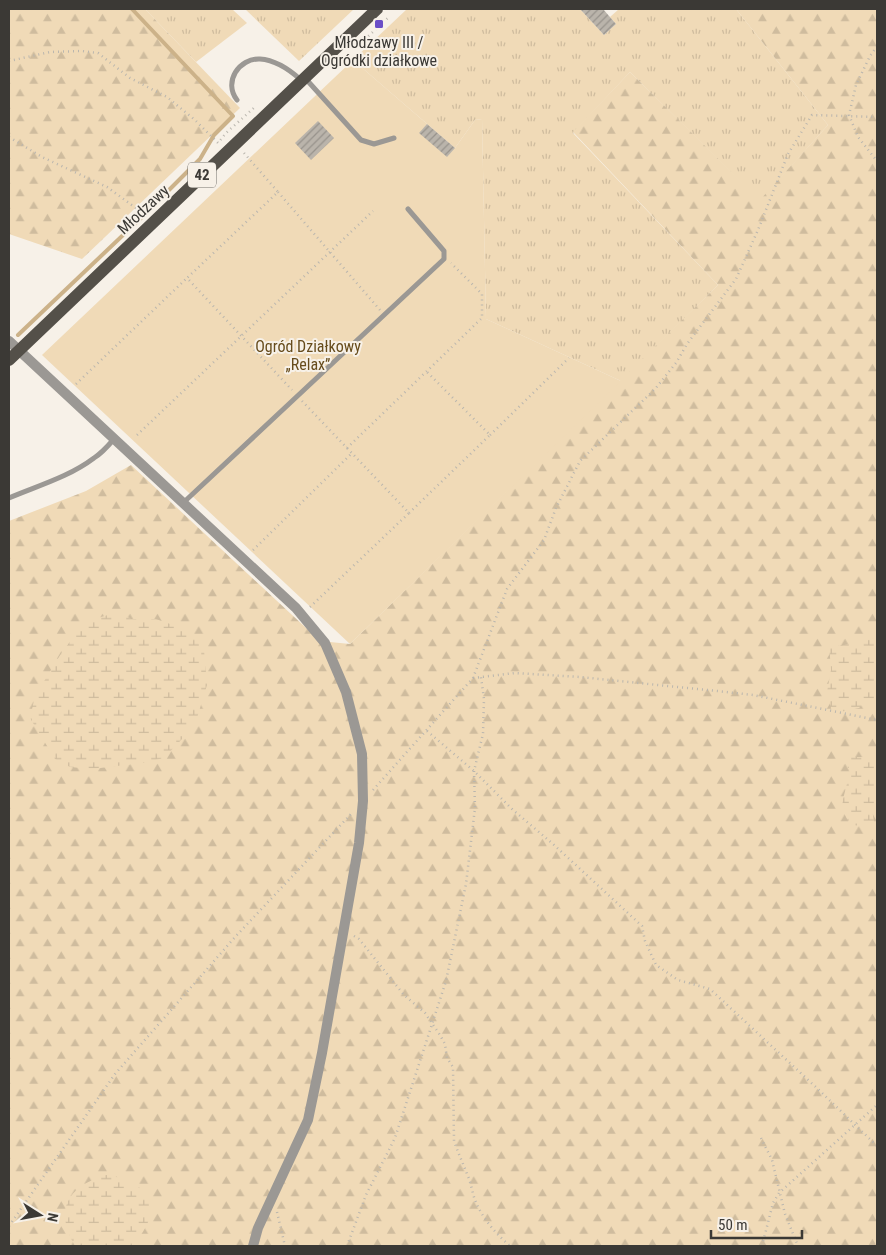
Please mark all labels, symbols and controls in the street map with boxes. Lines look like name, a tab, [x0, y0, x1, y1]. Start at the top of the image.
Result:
marker: Młodzawy III / Ogródki działkowe	[373, 18, 385, 30]
place label: Młodzawy III / Ogródki działkowe	[321, 33, 437, 70]
road number: 42	[188, 162, 216, 188]
street label: Młodzawy	[114, 180, 173, 238]
park label: Ogród Działkowy „Relax”	[255, 337, 361, 374]
north arrow	[15, 1190, 65, 1240]
scale bar	[711, 1208, 802, 1240]
text: N	[44, 1212, 61, 1223]
text: 50 m	[718, 1216, 748, 1234]

